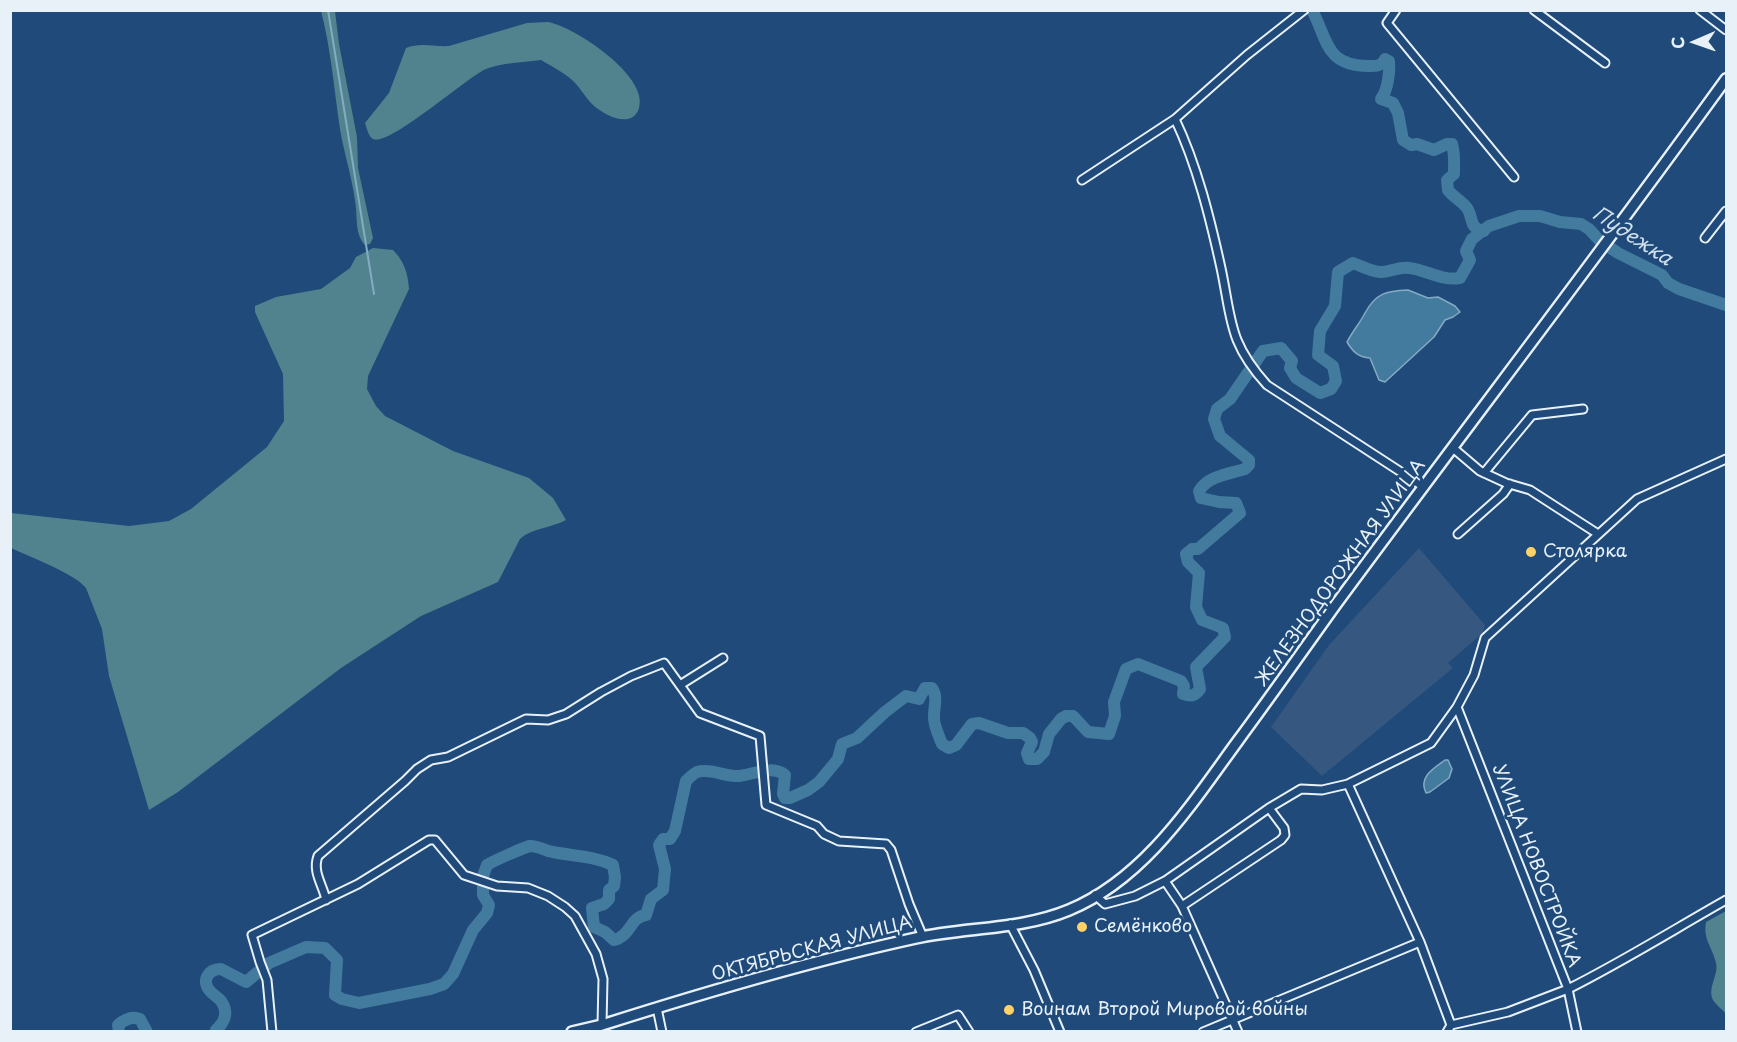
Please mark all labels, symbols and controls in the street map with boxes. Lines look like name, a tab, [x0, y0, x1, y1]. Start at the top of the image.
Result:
north arrow	[1665, 12, 1725, 72]
text: С	[1665, 36, 1689, 49]
water label: Пудежка	[1588, 202, 1676, 272]
street label: ЖЕЛЕЗНОДОРОЖНАЯ УЛИЦА	[1252, 456, 1430, 690]
place label: Столярка	[1543, 541, 1627, 563]
marker: Столярка	[1524, 545, 1538, 559]
street label: УЛИЦА НОВОСТРОЙКА	[1487, 762, 1585, 970]
street label: ОКТЯБРЬСКАЯ УЛИЦА	[710, 912, 914, 986]
place label: Семёнково	[1094, 916, 1192, 938]
marker: Семёнково	[1075, 920, 1089, 934]
place label: Воинам Второй Мировой войны	[1021, 999, 1308, 1021]
marker: Воинам Второй Мировой войны	[1002, 1003, 1016, 1017]

